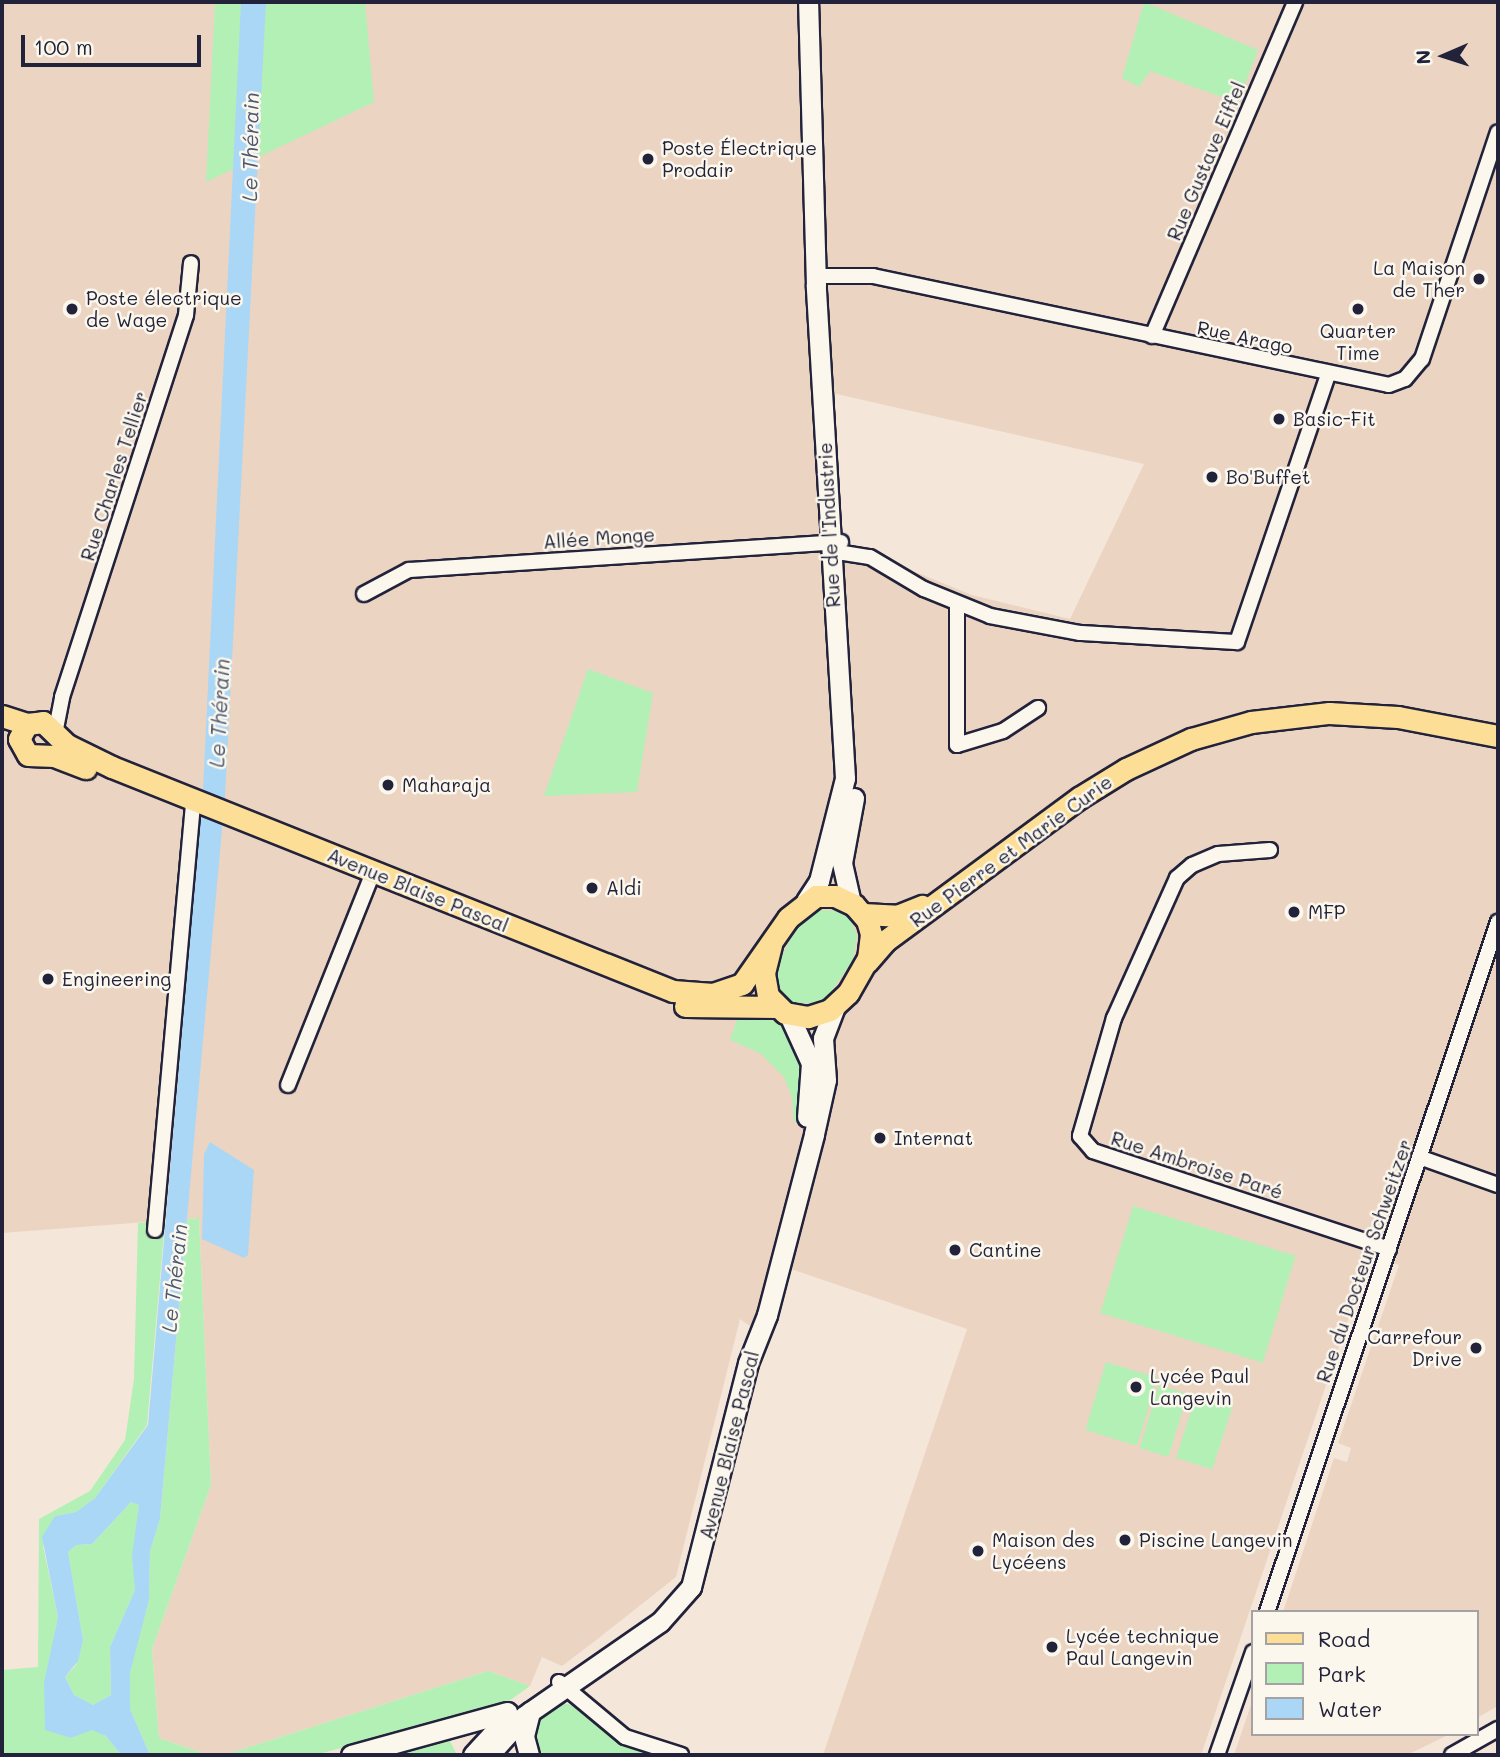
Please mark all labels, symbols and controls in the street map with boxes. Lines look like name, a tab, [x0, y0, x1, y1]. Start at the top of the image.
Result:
scale bar	[24, 21, 205, 65]
north arrow	[1409, 21, 1479, 91]
text: 100 m	[34, 33, 93, 60]
text: N	[1410, 49, 1435, 65]
street label: Rue Gustave Eiffel	[1162, 78, 1250, 244]
water label: Le Thérain	[236, 92, 264, 202]
place label: Poste Électrique Prodair	[662, 137, 817, 181]
marker: Poste Électrique Prodair	[640, 151, 656, 167]
place label: La Maison de Ther	[1373, 257, 1465, 301]
marker: La Maison de Ther	[1471, 271, 1487, 287]
place label: Poste électrique de Wage	[86, 287, 242, 331]
marker: Poste électrique de Wage	[64, 301, 80, 317]
marker: Quarter Time	[1350, 301, 1366, 317]
street label: Rue Arago	[1195, 316, 1295, 358]
place label: Quarter Time	[1320, 320, 1396, 364]
street label: Rue Charles Tellier	[76, 388, 152, 564]
place label: Basic-Fit	[1293, 408, 1376, 430]
marker: Basic-Fit	[1271, 411, 1287, 427]
street label: Rue de l'Industrie	[813, 442, 845, 608]
place label: Bo'Buffet	[1226, 466, 1310, 488]
marker: Bo'Buffet	[1204, 469, 1220, 485]
street label: Allée Monge	[542, 523, 656, 553]
water label: Le Thérain	[204, 658, 234, 768]
street label: Rue Pierre et Marie Curie	[906, 770, 1116, 932]
place label: Maharaja	[402, 774, 491, 796]
marker: Maharaja	[380, 777, 396, 793]
street label: Avenue Blaise Pascal	[324, 843, 512, 937]
place label: Aldi	[606, 877, 642, 899]
marker: Aldi	[584, 880, 600, 896]
place label: MFP	[1308, 901, 1345, 923]
marker: MFP	[1286, 904, 1302, 920]
place label: Engineering	[62, 968, 171, 990]
marker: Engineering	[40, 971, 56, 987]
street label: Rue Ambroise Paré	[1108, 1126, 1286, 1204]
place label: Internat	[894, 1127, 973, 1149]
marker: Internat	[872, 1130, 888, 1146]
street label: Rue du Docteur Schweitzer	[1312, 1136, 1416, 1386]
water label: Le Thérain	[156, 1222, 192, 1334]
place label: Cantine	[969, 1239, 1041, 1261]
marker: Cantine	[947, 1242, 963, 1258]
place label: Carrefour Drive	[1367, 1326, 1462, 1370]
marker: Carrefour Drive	[1468, 1340, 1484, 1356]
street label: Avenue Blaise Pascal	[695, 1348, 763, 1542]
place label: Lycée Paul Langevin	[1150, 1365, 1249, 1409]
marker: Lycée Paul Langevin	[1128, 1379, 1144, 1395]
place label: Maison des Lycéens	[992, 1529, 1095, 1573]
place label: Piscine Langevin	[1139, 1529, 1293, 1551]
marker: Piscine Langevin	[1117, 1532, 1133, 1548]
marker: Maison des Lycéens	[970, 1543, 986, 1559]
legend	[1252, 1610, 1479, 1736]
place label: Lycée technique Paul Langevin	[1066, 1625, 1219, 1669]
text: Road	[1318, 1625, 1370, 1652]
marker: Lycée technique Paul Langevin	[1044, 1639, 1060, 1655]
text: Park	[1318, 1660, 1366, 1687]
text: Water	[1318, 1695, 1382, 1722]

